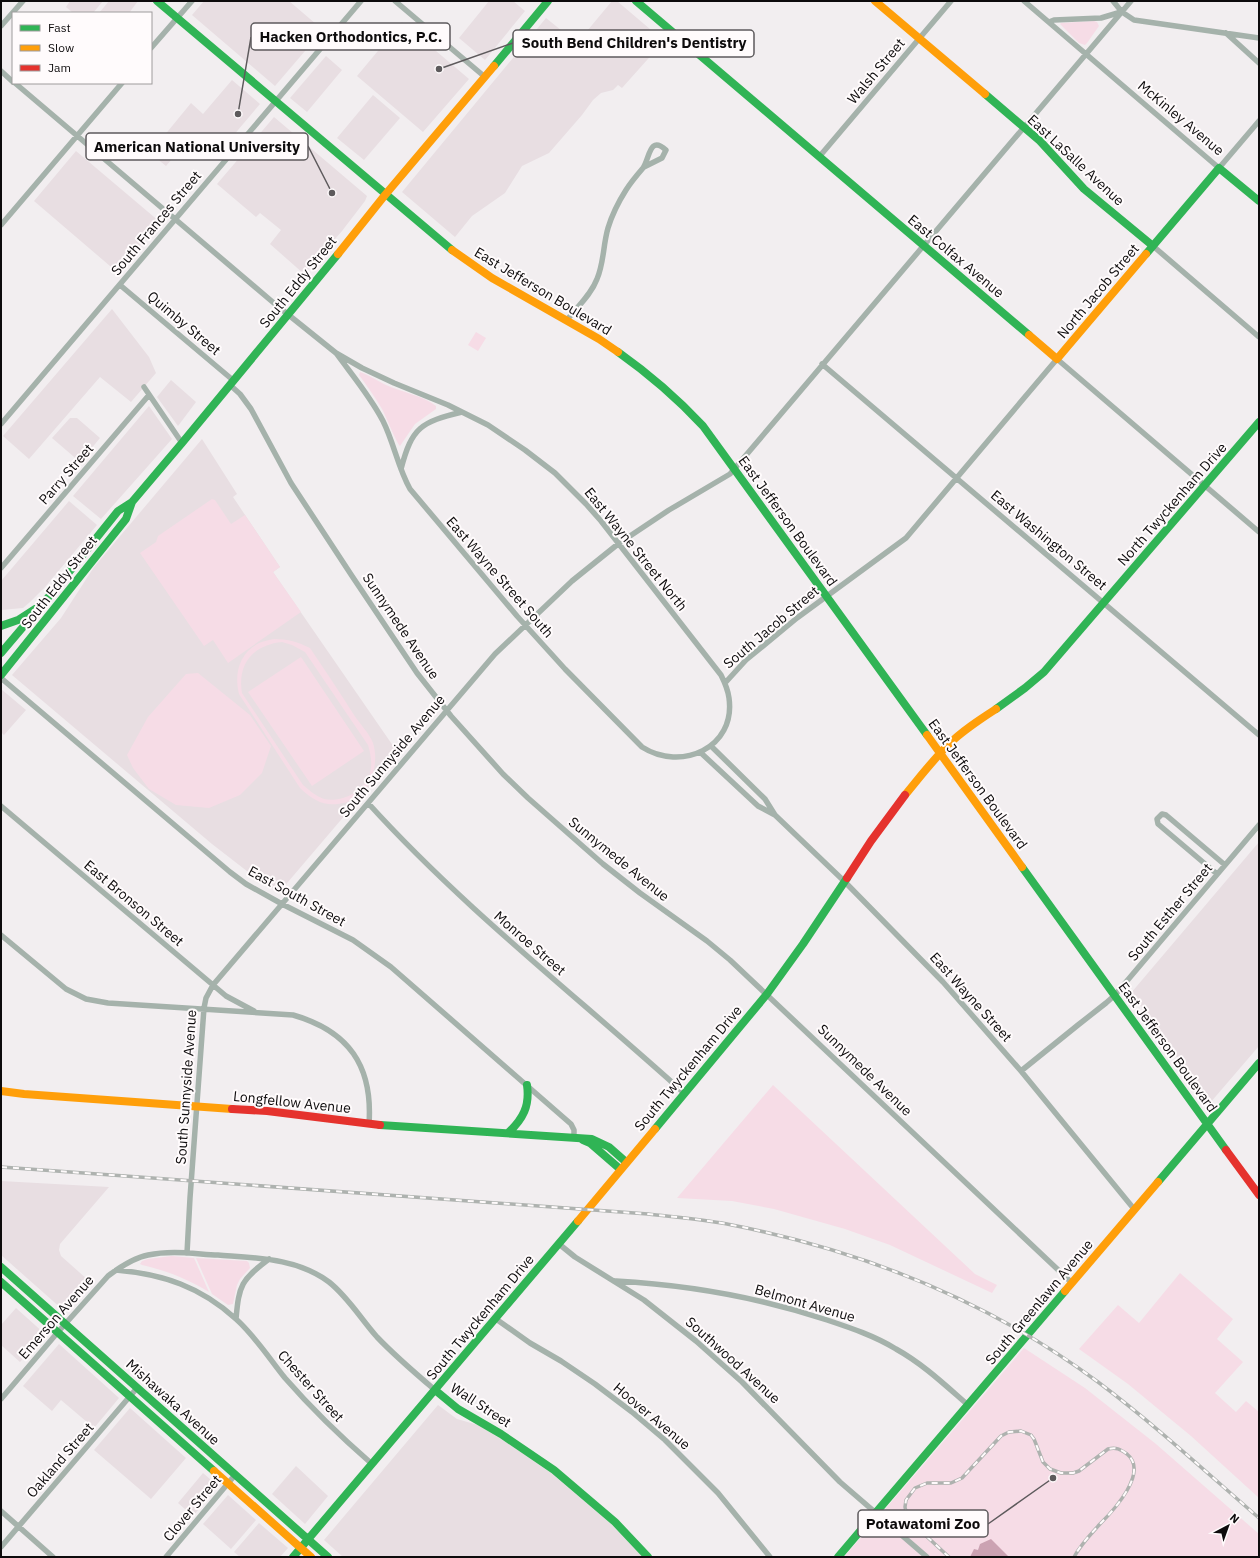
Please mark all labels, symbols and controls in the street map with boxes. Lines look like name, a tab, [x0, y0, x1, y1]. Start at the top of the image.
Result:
legend	[12, 12, 152, 84]
text: Fast	[48, 20, 71, 35]
callout: Hacken Orthodontics, P.C.	[251, 23, 450, 50]
text: Hacken Orthodontics, P.C.	[259, 27, 443, 46]
callout: South Bend Children's Dentistry	[513, 30, 754, 57]
text: South Bend Children's Dentistry	[521, 33, 747, 52]
street label: Walsh Street	[843, 34, 909, 107]
text: Slow	[48, 40, 74, 55]
text: Jam	[48, 60, 71, 75]
street label: McKinley Avenue	[1134, 77, 1228, 160]
street label: East LaSalle Avenue	[1024, 110, 1128, 210]
callout: American National University	[86, 133, 308, 160]
text: American National University	[94, 137, 300, 156]
street label: South Frances Street	[107, 167, 205, 279]
street label: East Colfax Avenue	[904, 211, 1008, 302]
street label: South Eddy Street	[255, 232, 341, 332]
street label: North Jacob Street	[1053, 240, 1143, 342]
street label: East Jefferson Boulevard	[471, 243, 615, 339]
street label: Quimby Street	[144, 287, 224, 359]
street label: North Twyckenham Drive	[1114, 438, 1231, 569]
street label: Parry Street	[35, 440, 97, 508]
street label: East Jefferson Boulevard	[735, 452, 841, 590]
street label: East Wayne Street North	[581, 484, 691, 614]
street label: East Washington Street	[987, 486, 1111, 594]
street label: East Wayne Street South	[442, 513, 558, 641]
street label: South Eddy Street	[17, 532, 101, 632]
street label: Sunnymede Avenue	[359, 569, 443, 683]
street label: South Jacob Street	[720, 582, 823, 672]
street label: South Sunnyside Avenue	[335, 691, 449, 821]
street label: East Jefferson Boulevard	[925, 715, 1031, 853]
street label: Sunnymede Avenue	[565, 813, 673, 905]
street label: East Bronson Street	[80, 856, 188, 950]
street label: South Esther Street	[1124, 859, 1216, 965]
street label: East South Street	[245, 862, 349, 930]
street label: Monroe Street	[490, 907, 570, 979]
street label: East Wayne Street	[926, 948, 1016, 1046]
street label: East Jefferson Boulevard	[1115, 978, 1221, 1116]
street label: South Twyckenham Drive	[630, 1001, 746, 1134]
street label: South Sunnyside Avenue	[172, 1009, 200, 1165]
street label: Sunnymede Avenue	[814, 1020, 916, 1120]
street label: Longfellow Avenue	[232, 1087, 352, 1117]
street label: South Greenlawn Avenue	[981, 1235, 1097, 1368]
street label: South Twyckenham Drive	[422, 1250, 538, 1383]
street label: Emerson Avenue	[14, 1271, 98, 1363]
street label: Belmont Avenue	[753, 1280, 858, 1326]
street label: Southwood Avenue	[682, 1313, 784, 1407]
street label: Chester Street	[274, 1346, 348, 1426]
street label: Mishawaka Avenue	[122, 1355, 224, 1449]
street label: Wall Street	[447, 1379, 515, 1431]
street label: Hoover Avenue	[610, 1379, 694, 1454]
street label: Oakland Street	[22, 1419, 98, 1501]
street label: Clover Street	[159, 1471, 225, 1545]
north arrow	[1208, 1506, 1248, 1546]
callout: Potawatomi Zoo	[858, 1510, 988, 1537]
text: N	[1227, 1511, 1242, 1526]
text: Potawatomi Zoo	[866, 1514, 980, 1533]

